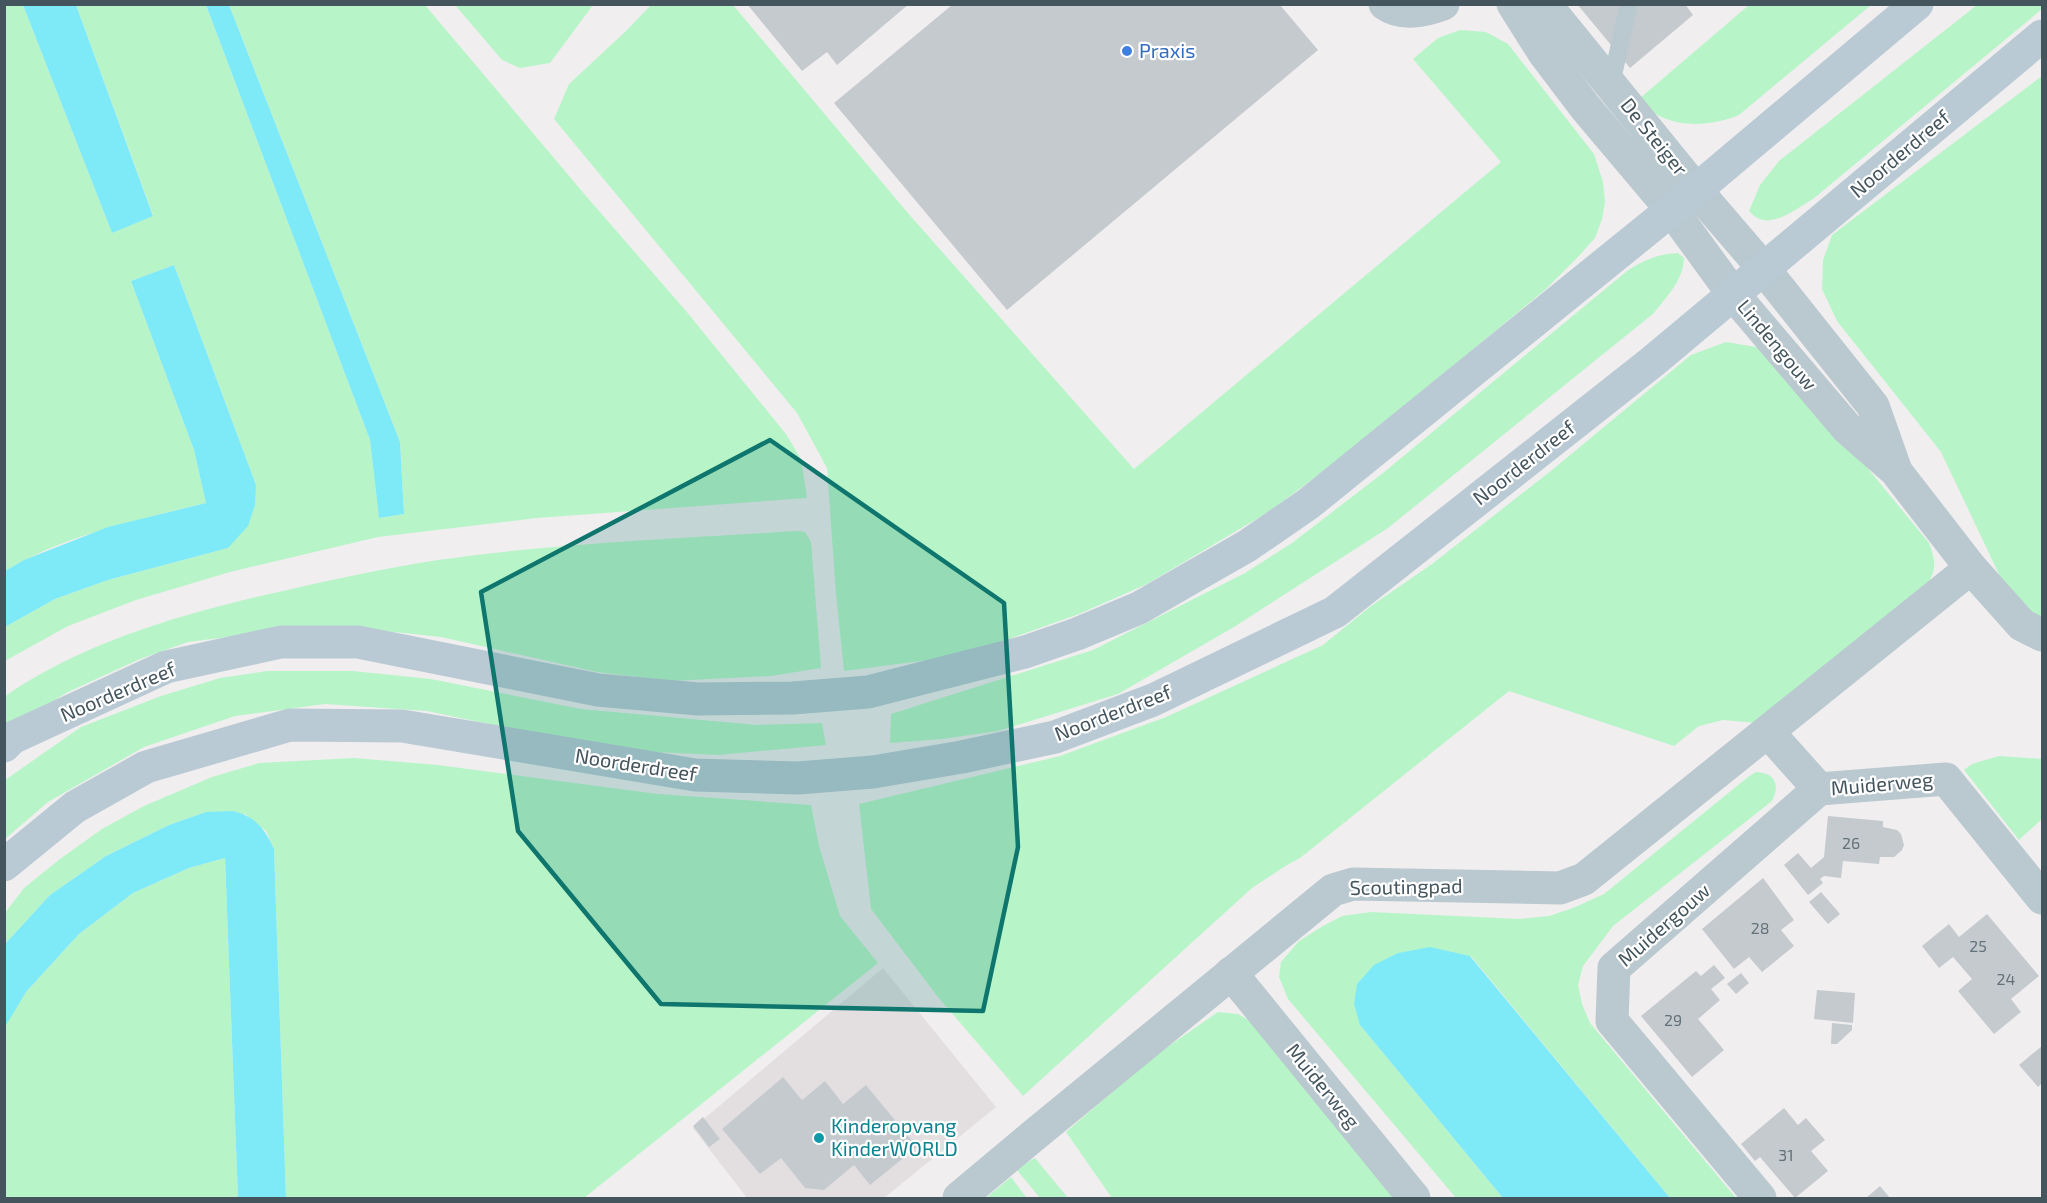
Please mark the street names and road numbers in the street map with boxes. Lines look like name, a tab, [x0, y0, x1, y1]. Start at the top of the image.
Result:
street label: De Steiger	[1616, 93, 1693, 180]
street label: Noorderdreef	[1845, 104, 1954, 202]
street label: Lindengouw	[1733, 294, 1823, 395]
street label: Noorderdreef	[1468, 415, 1580, 510]
street label: Noorderdreef	[56, 656, 179, 726]
street label: Noorderdreef	[1051, 679, 1175, 745]
street label: Noorderdreef	[574, 743, 699, 786]
street label: Muiderweg	[1830, 767, 1934, 799]
street label: Scoutingpad	[1349, 873, 1463, 899]
street label: Muidergouw	[1612, 878, 1714, 971]
street label: Muiderweg	[1282, 1038, 1365, 1133]

